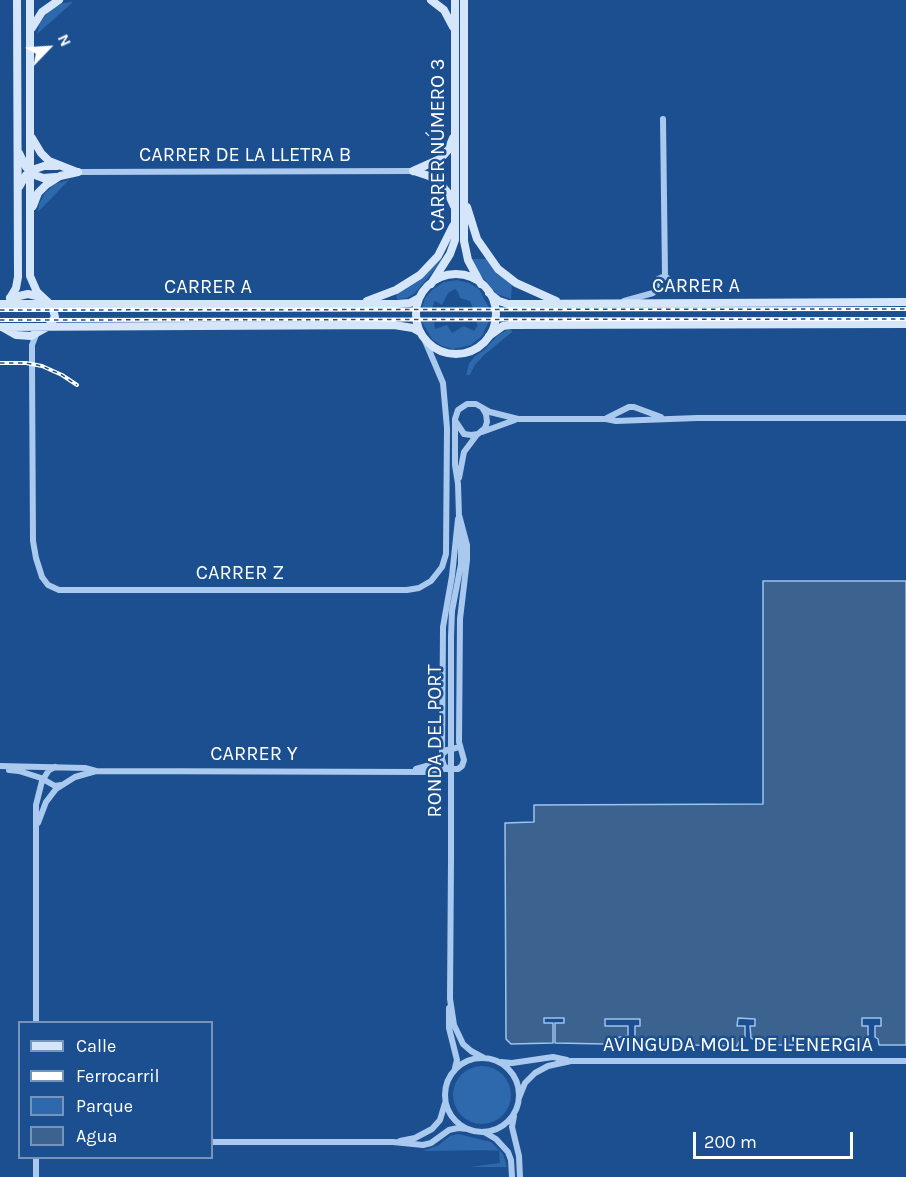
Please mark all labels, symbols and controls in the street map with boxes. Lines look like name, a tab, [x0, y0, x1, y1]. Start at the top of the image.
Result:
north arrow	[18, 18, 78, 78]
text: N	[54, 31, 76, 49]
street label: CARRER NÚMERO 3	[426, 58, 450, 232]
street label: CARRER DE LA LLETRA B	[139, 143, 351, 167]
street label: CARRER A	[652, 274, 740, 298]
street label: CARRER A	[164, 275, 252, 299]
street label: CARRER Z	[196, 561, 284, 585]
street label: RONDA DEL PORT	[423, 664, 447, 818]
street label: CARRER Y	[210, 742, 298, 766]
legend	[18, 1021, 213, 1159]
street label: AVINGUDA MOLL DE L'ENERGIA	[603, 1033, 873, 1057]
text: Calle	[76, 1035, 116, 1057]
text: Ferrocarril	[76, 1065, 160, 1087]
text: Parque	[76, 1095, 133, 1117]
scale bar	[696, 1120, 856, 1158]
text: Agua	[76, 1125, 117, 1147]
text: 200 m	[704, 1131, 757, 1153]

